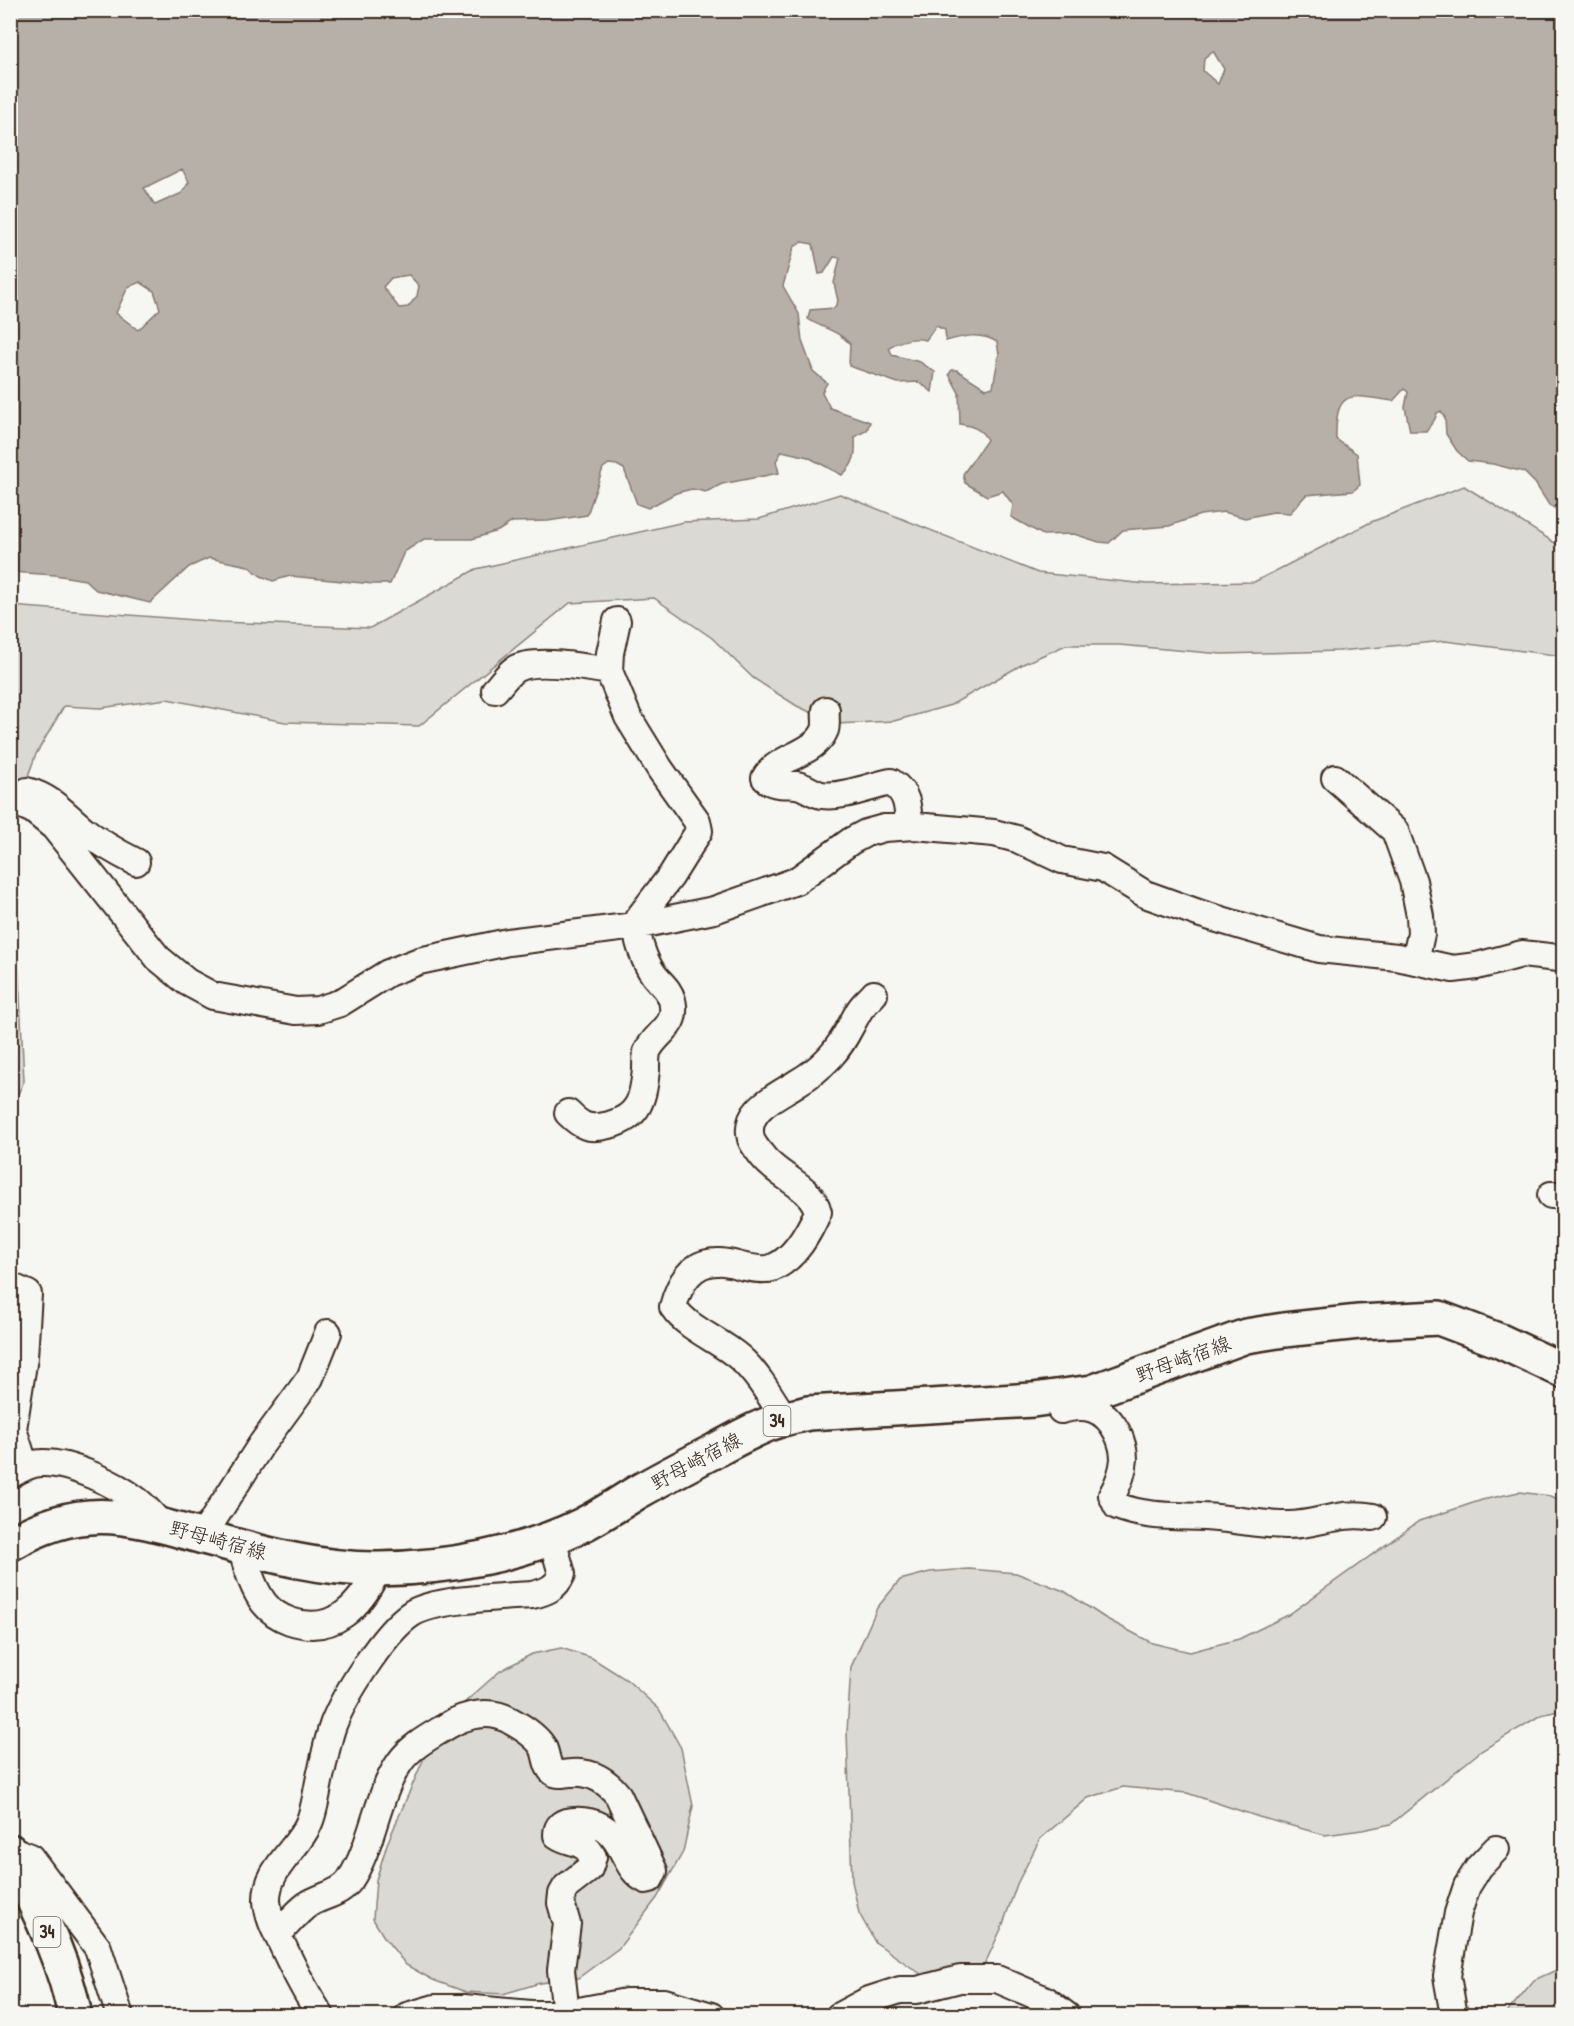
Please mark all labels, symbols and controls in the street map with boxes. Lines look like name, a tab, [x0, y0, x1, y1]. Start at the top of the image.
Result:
street label: 野母崎宿線	[1131, 1329, 1234, 1388]
road number: 34	[764, 1406, 790, 1436]
street label: 野母崎宿線	[645, 1425, 746, 1496]
street label: 野母崎宿線	[166, 1514, 270, 1565]
road number: 34	[34, 1917, 60, 1947]

